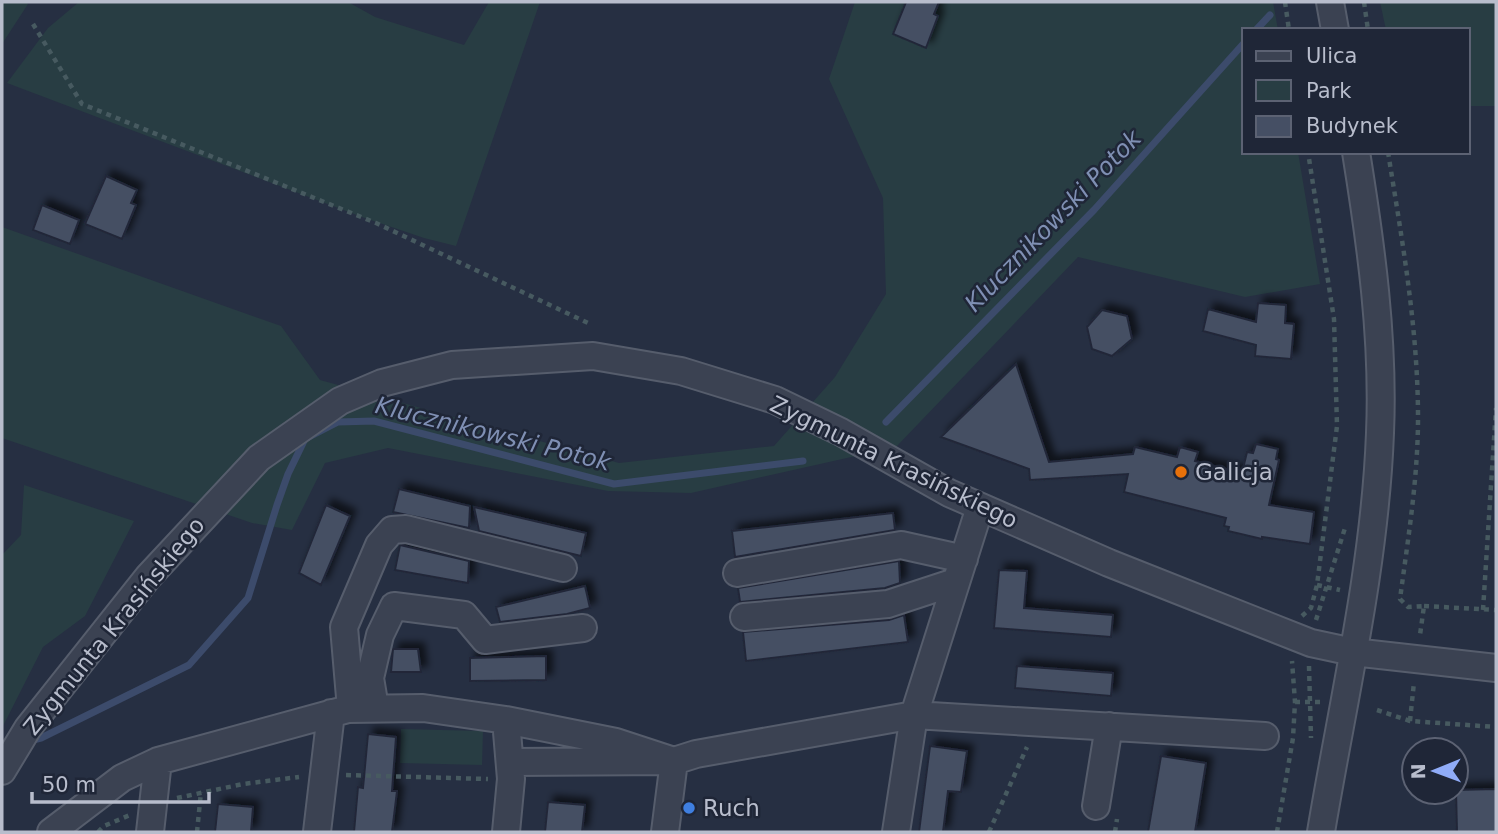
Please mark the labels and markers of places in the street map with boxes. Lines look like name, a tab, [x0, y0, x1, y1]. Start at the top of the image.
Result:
place label: Galicja	[1195, 459, 1273, 485]
marker: Galicja	[1173, 464, 1189, 480]
place label: Ruch	[703, 795, 760, 821]
marker: Ruch	[681, 800, 697, 816]

